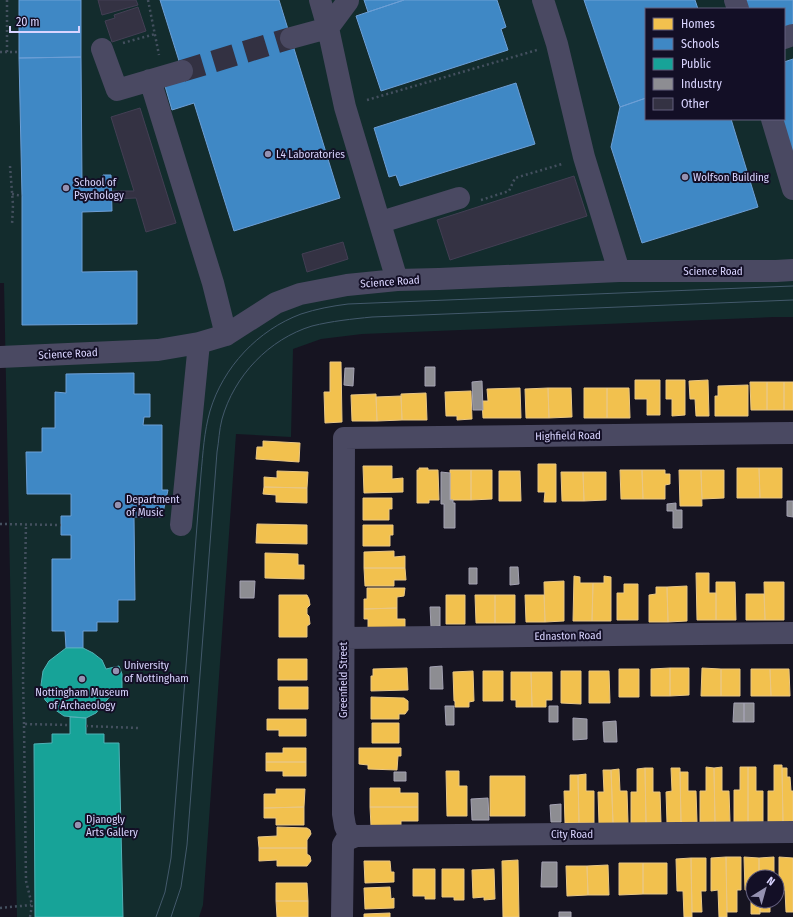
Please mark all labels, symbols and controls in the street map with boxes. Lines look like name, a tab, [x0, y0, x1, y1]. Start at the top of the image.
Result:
scale bar	[10, 8, 79, 34]
legend	[645, 8, 785, 120]
text: 20 m	[16, 15, 40, 29]
text: Homes	[681, 17, 715, 31]
text: Schools	[681, 37, 719, 51]
text: Public	[681, 57, 711, 71]
text: Industry	[681, 77, 722, 91]
text: Other	[681, 97, 710, 111]
place label: L4 Laboratories	[276, 148, 345, 161]
marker: L4 Laboratories	[263, 149, 273, 159]
place label: Wolfson Building	[693, 171, 770, 184]
marker: Wolfson Building	[680, 172, 690, 182]
place label: School of Psychology	[74, 176, 124, 202]
marker: School of Psychology	[61, 183, 71, 193]
street label: Science Road	[683, 265, 743, 278]
street label: Science Road	[360, 273, 420, 291]
street label: Science Road	[38, 346, 98, 362]
street label: Highfield Road	[535, 429, 601, 443]
place label: Department of Music	[126, 493, 180, 519]
marker: Department of Music	[113, 500, 123, 510]
street label: Ednaston Road	[534, 629, 602, 643]
street label: Greenfield Street	[337, 642, 350, 718]
place label: University of Nottingham	[124, 659, 189, 685]
marker: University of Nottingham	[111, 666, 121, 676]
marker: Nottingham Museum of Archaeology	[77, 674, 87, 684]
place label: Nottingham Museum of Archaeology	[35, 686, 129, 712]
place label: Djanogly Arts Gallery	[86, 813, 138, 839]
marker: Djanogly Arts Gallery	[73, 820, 83, 830]
street label: City Road	[551, 828, 593, 841]
north arrow	[745, 869, 785, 909]
text: N	[764, 874, 777, 889]

